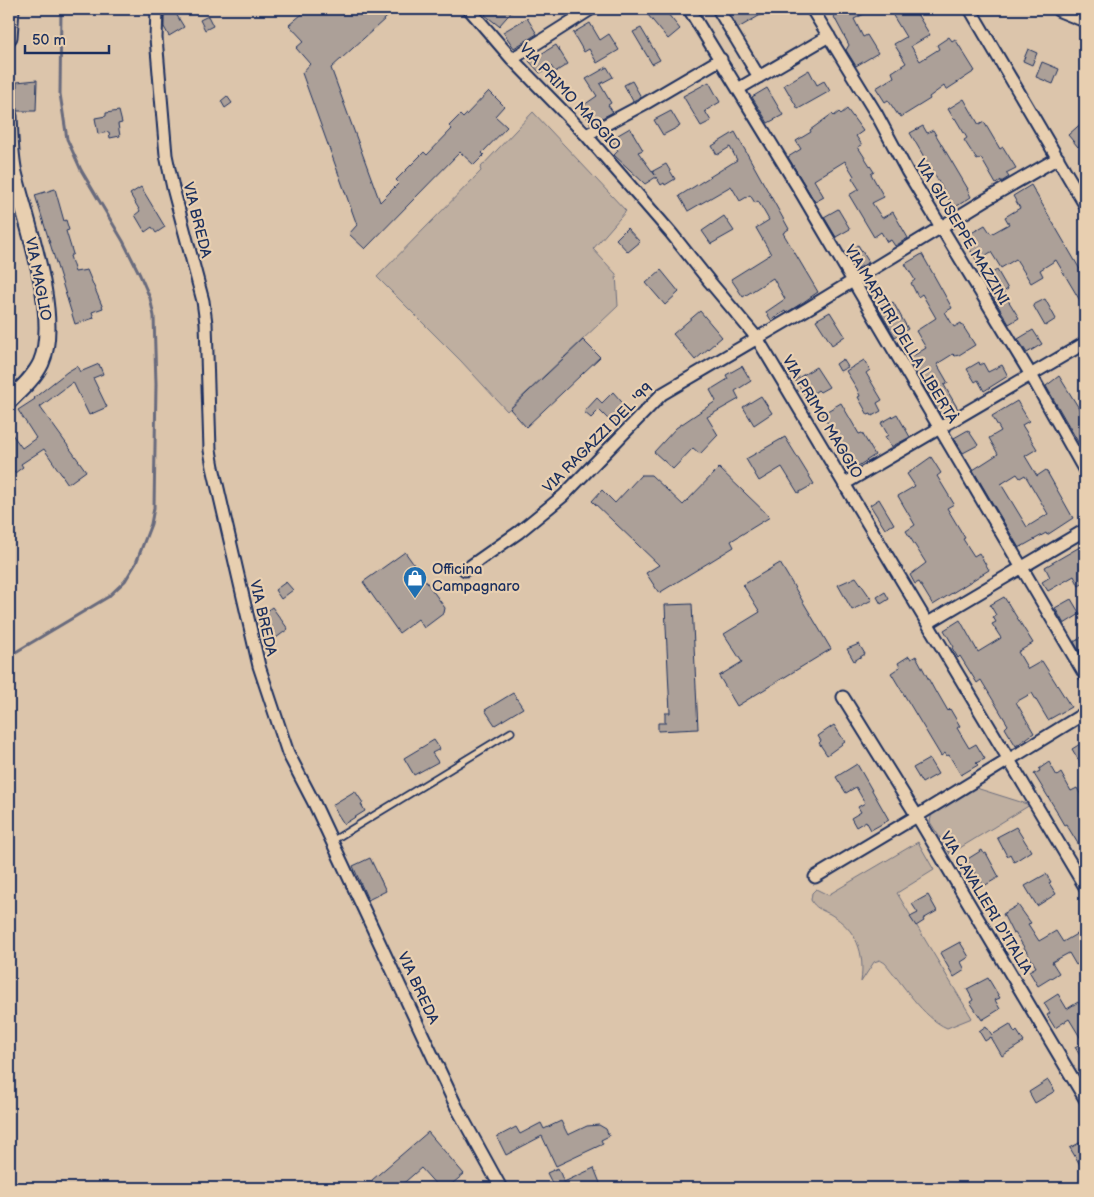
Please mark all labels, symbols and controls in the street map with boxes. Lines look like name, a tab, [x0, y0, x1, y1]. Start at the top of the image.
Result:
scale bar	[25, 22, 109, 54]
text: 50 m	[32, 31, 66, 50]
street label: VIA PRIMO MAGGIO	[515, 39, 625, 155]
street label: VIA GIUSEPPE MAZZINI	[911, 156, 1013, 309]
street label: VIA BREDA	[178, 180, 216, 261]
street label: VIA MAGLIO	[21, 236, 55, 322]
street label: VIA MARTIRI DELLA LIBERTÀ	[840, 241, 962, 427]
street label: VIA PRIMO MAGGIO	[778, 352, 866, 482]
street label: VIA RAGAZZI DEL '99	[539, 379, 657, 497]
place label: Officina Campagnaro	[432, 560, 520, 596]
shop icon: Officina Campagnaro	[402, 565, 428, 599]
street label: VIA BREDA	[245, 578, 281, 659]
street label: VIA CAVALIERI D'ITALIA	[936, 828, 1037, 979]
street label: VIA BREDA	[393, 949, 443, 1028]

